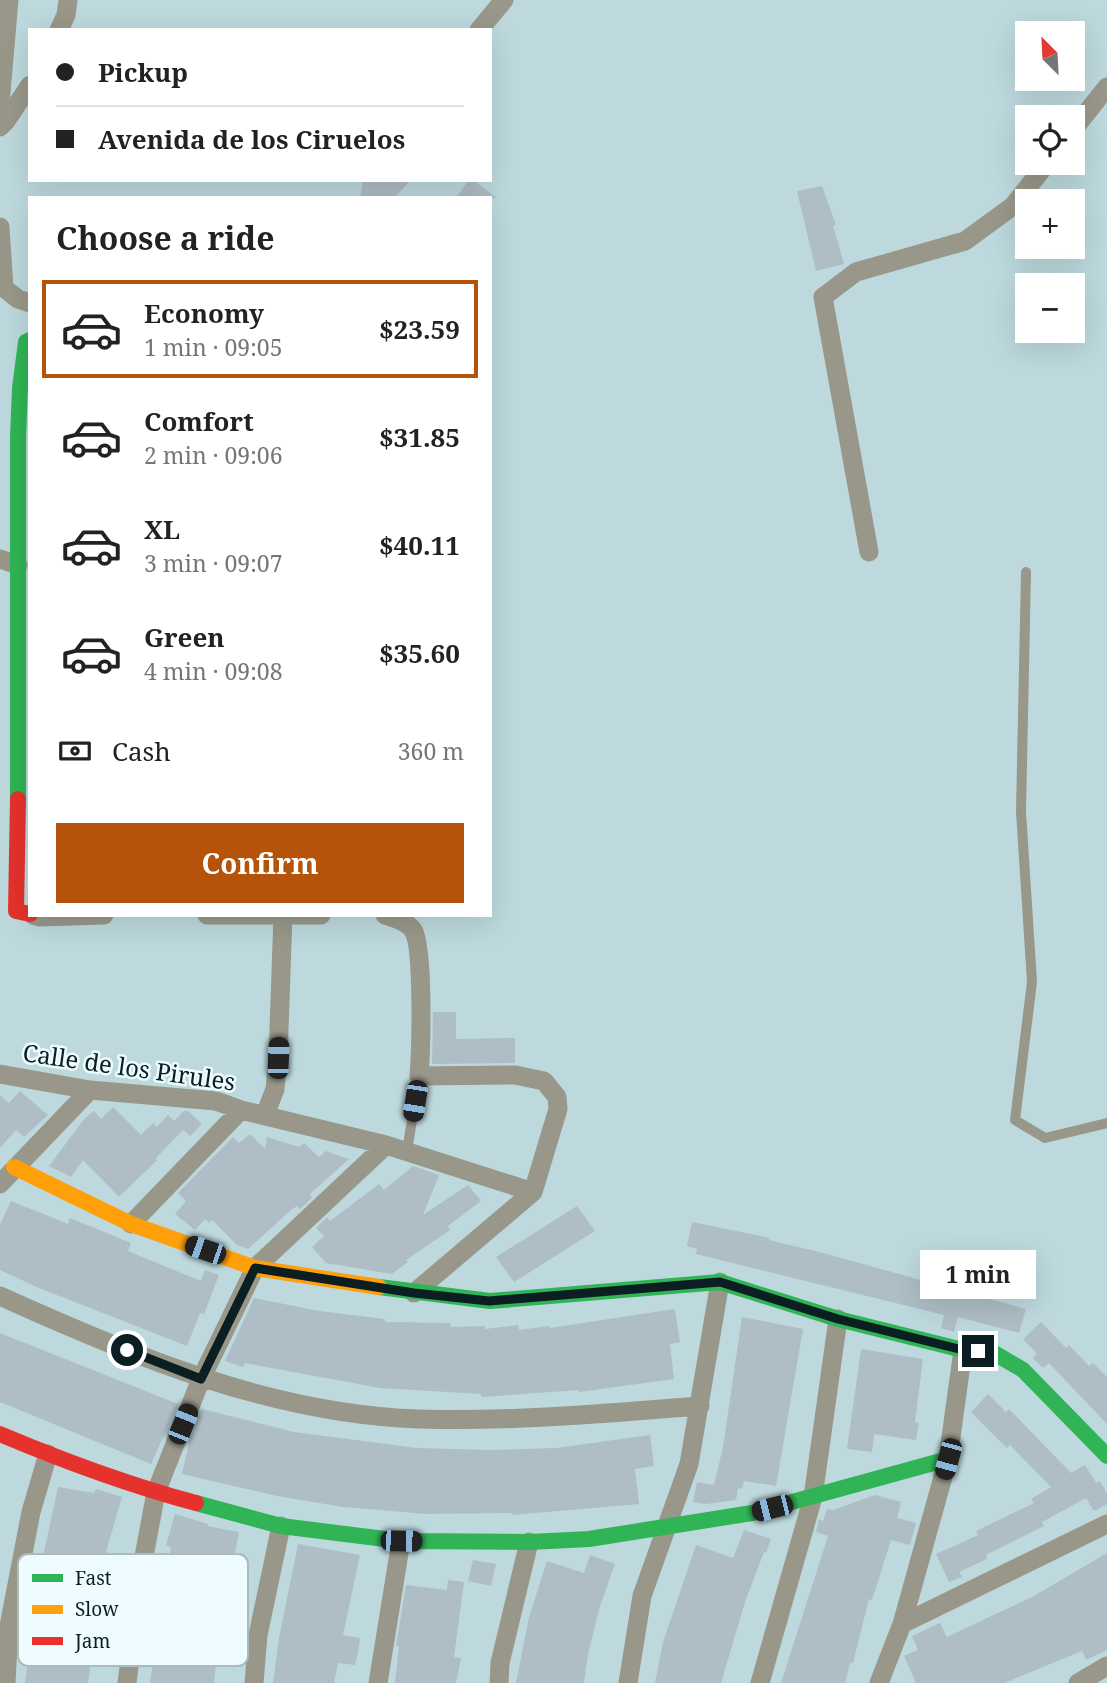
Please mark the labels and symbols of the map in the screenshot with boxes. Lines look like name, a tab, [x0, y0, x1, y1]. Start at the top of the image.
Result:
north arrow	[1015, 21, 1085, 91]
street label: Calle de los Pirules	[21, 1035, 238, 1098]
car	[267, 1037, 290, 1079]
car	[402, 1079, 429, 1123]
car	[182, 1233, 229, 1267]
callout: 1 min	[920, 1250, 1036, 1298]
route start	[111, 1334, 143, 1366]
route end	[962, 1335, 994, 1367]
car	[166, 1401, 201, 1447]
car	[933, 1436, 964, 1482]
car	[750, 1493, 795, 1523]
car	[380, 1530, 423, 1552]
legend	[18, 1554, 248, 1666]
text: Fast	[75, 1565, 112, 1591]
text: Slow	[75, 1596, 119, 1622]
text: Jam	[74, 1628, 110, 1654]

